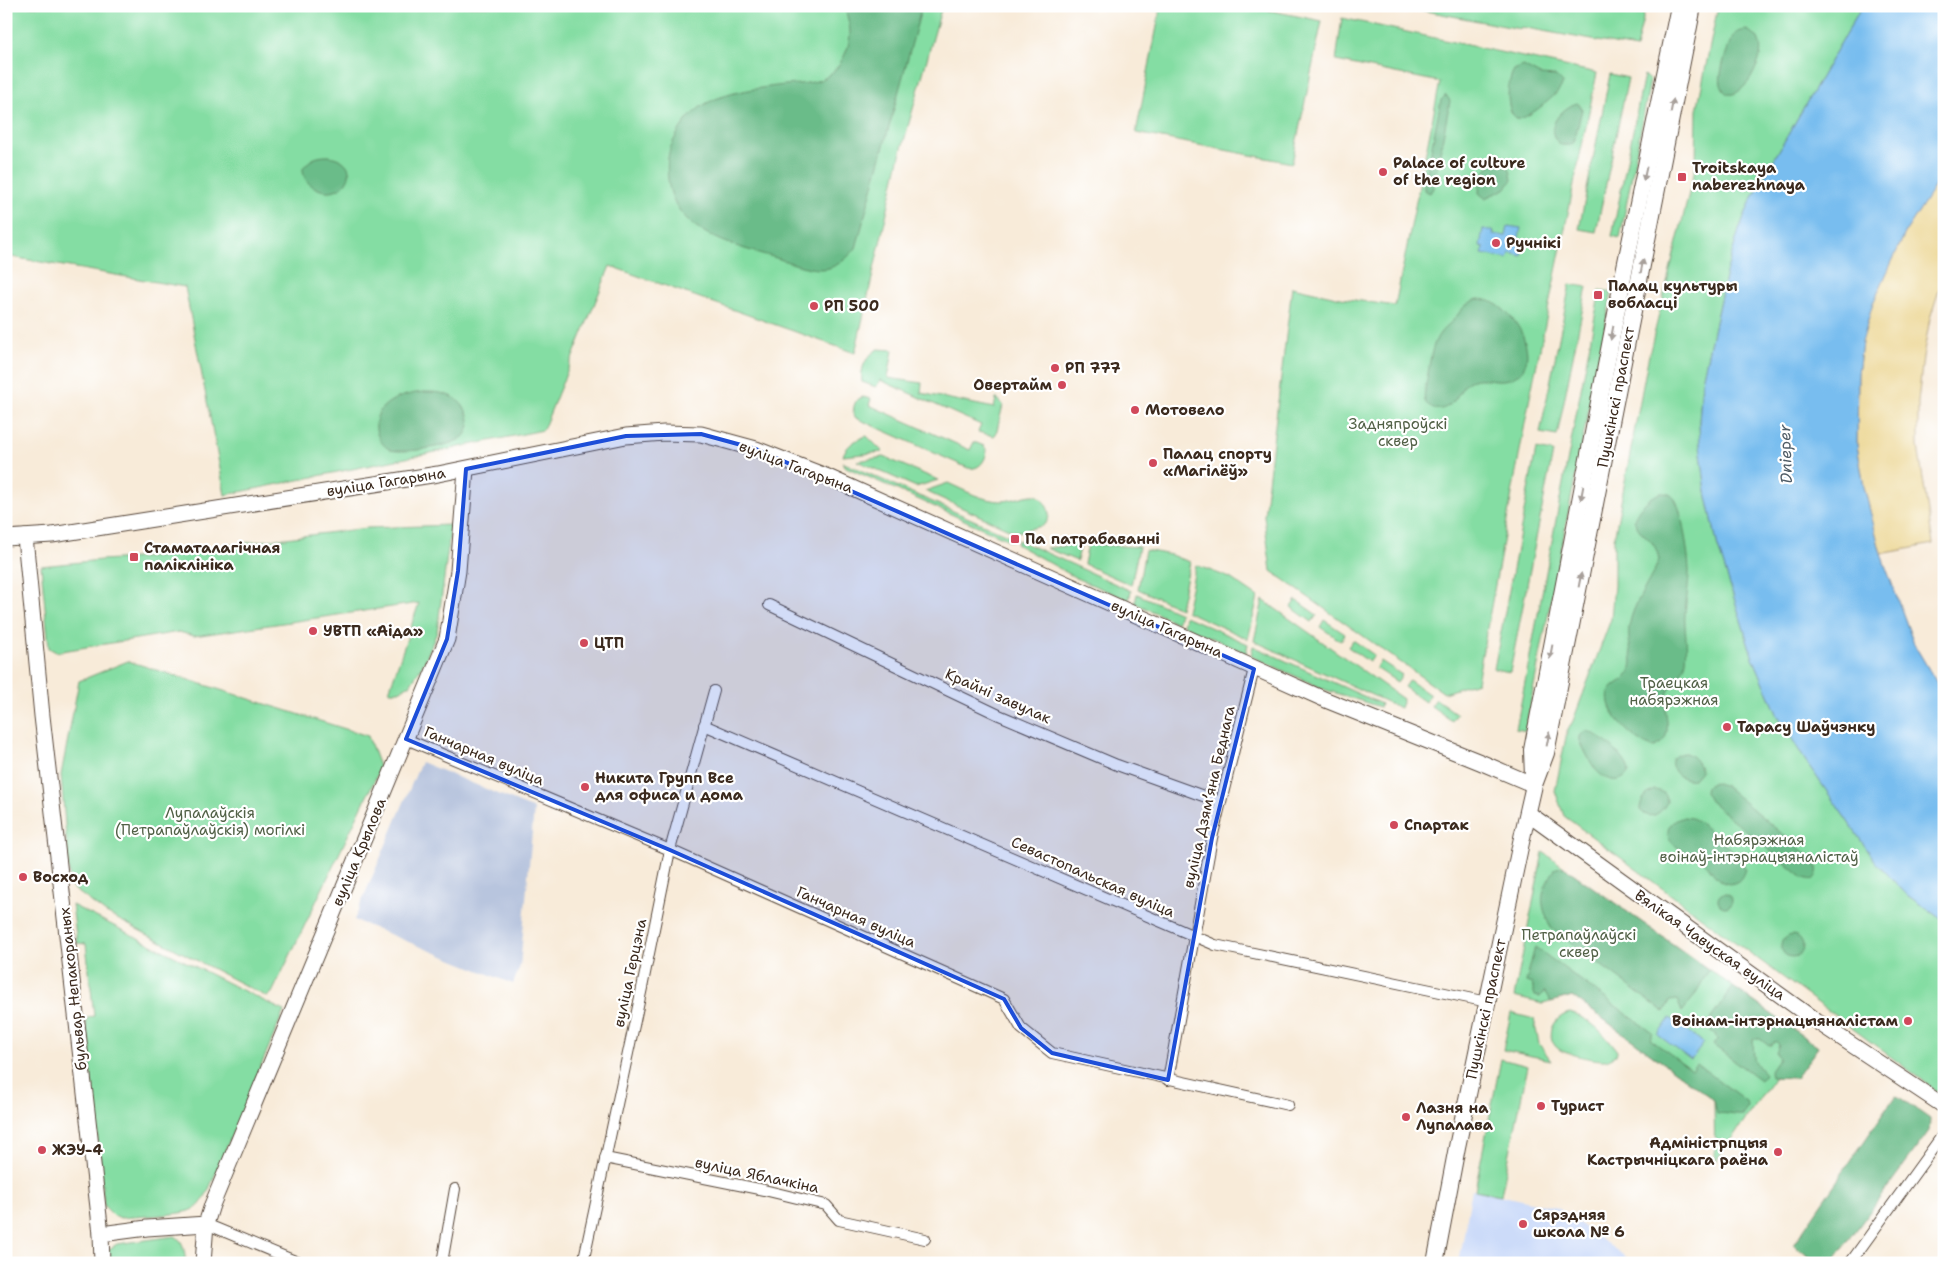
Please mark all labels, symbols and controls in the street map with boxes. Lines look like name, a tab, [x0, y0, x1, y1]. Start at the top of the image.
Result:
one-way arrow	[1669, 98, 1677, 114]
place label: Palace of culture of the region	[1393, 153, 1526, 190]
place label: Troitskaya naberezhnaya	[1692, 158, 1806, 195]
marker: Palace of culture of the region	[1377, 166, 1389, 178]
one-way arrow	[1640, 166, 1648, 182]
marker: Troitskaya naberezhnaya	[1676, 171, 1688, 183]
place label: Ручнікі	[1506, 233, 1561, 253]
marker: Ручнікі	[1490, 237, 1502, 249]
one-way arrow	[1638, 257, 1646, 273]
place label: Палац культуры вобласці	[1608, 276, 1738, 313]
marker: Палац культуры вобласці	[1592, 289, 1604, 301]
place label: РП 500	[824, 296, 879, 316]
marker: РП 500	[808, 300, 820, 312]
street label: Пушкінскі праспект	[1593, 324, 1640, 469]
one-way arrow	[1608, 326, 1616, 342]
place label: РП 777	[1065, 358, 1121, 378]
marker: РП 777	[1049, 362, 1061, 374]
place label: Овертайм	[973, 375, 1053, 395]
marker: Овертайм	[1056, 379, 1068, 391]
place label: Мотовело	[1145, 400, 1225, 420]
marker: Мотовело	[1129, 404, 1141, 416]
park label: Задняпроўскі сквер	[1348, 414, 1448, 451]
water label: Dnieper	[1774, 424, 1797, 484]
street label: вуліца Гагарына	[736, 436, 856, 498]
place label: Палац спорту «Магілёў»	[1163, 444, 1272, 481]
marker: Палац спорту «Магілёў»	[1147, 457, 1159, 469]
street label: вуліца Гагарына	[325, 463, 448, 501]
one-way arrow	[1577, 485, 1585, 501]
place label: Па патрабаванні	[1025, 529, 1160, 549]
marker: Па патрабаванні	[1009, 533, 1021, 545]
place label: Стаматалагічная паліклініка	[144, 538, 280, 575]
marker: Стаматалагічная паліклініка	[128, 551, 140, 563]
one-way arrow	[1576, 571, 1584, 587]
street label: вуліца Гагарына	[1108, 595, 1227, 663]
place label: УВТП «Аіда»	[323, 621, 423, 641]
marker: УВТП «Аіда»	[307, 625, 319, 637]
place label: ЦТП	[594, 633, 624, 653]
marker: ЦТП	[578, 637, 590, 649]
one-way arrow	[1546, 645, 1554, 661]
street label: Крайні завулак	[942, 664, 1054, 728]
park label: Траецкая набярэжная	[1629, 673, 1719, 710]
street label: вуліца Дзямʼяна Беднага	[1178, 703, 1240, 890]
place label: Тарасу Шаўчэнку	[1737, 717, 1875, 737]
marker: Тарасу Шаўчэнку	[1721, 721, 1733, 733]
street label: Ганчарная вуліца	[421, 722, 548, 791]
one-way arrow	[1545, 731, 1553, 747]
place label: Никита Групп Все для офиса и дома	[595, 768, 744, 805]
marker: Никита Групп Все для офиса и дома	[579, 781, 591, 793]
street label: вуліца Крылова	[327, 794, 391, 909]
park label: Лупалаўскія (Петрапаўлаўскія) могілкі	[115, 803, 305, 840]
place label: Спартак	[1404, 815, 1469, 835]
marker: Спартак	[1388, 819, 1400, 831]
park label: Набярэжная воінаў-інтэрнацыяналістаў	[1659, 830, 1859, 867]
street label: Севастопальская вуліца	[1008, 832, 1179, 922]
place label: Восход	[33, 867, 89, 887]
marker: Восход	[17, 871, 29, 883]
street label: Ганчарная вуліца	[793, 882, 919, 953]
street label: Вялікая Чавуская вуліца	[1631, 885, 1790, 1005]
street label: бульвар Непакораных	[54, 906, 92, 1072]
street label: вуліца Герцэна	[609, 916, 651, 1029]
park label: Петрапаўлаўскі сквер	[1522, 925, 1636, 962]
street label: Пушкінскі праспект	[1461, 937, 1511, 1081]
place label: Воінам-інтэрнацыяналістам	[1672, 1011, 1899, 1031]
marker: Воінам-інтэрнацыяналістам	[1902, 1015, 1914, 1027]
place label: Турист	[1551, 1096, 1604, 1116]
place label: Лазня на Лупалава	[1416, 1098, 1494, 1135]
marker: Турист	[1535, 1100, 1547, 1112]
marker: Лазня на Лупалава	[1400, 1111, 1412, 1123]
place label: Адміністрпцыя Кастрычніцкага раёна	[1587, 1133, 1769, 1170]
place label: ЖЭУ-4	[52, 1140, 103, 1160]
marker: ЖЭУ-4	[36, 1144, 48, 1156]
marker: Адміністрпцыя Кастрычніцкага раёна	[1772, 1146, 1784, 1158]
street label: вуліца Яблачкіна	[693, 1152, 821, 1198]
place label: Сярэдняя школа № 6	[1533, 1205, 1625, 1242]
marker: Сярэдняя школа № 6	[1517, 1218, 1529, 1230]

